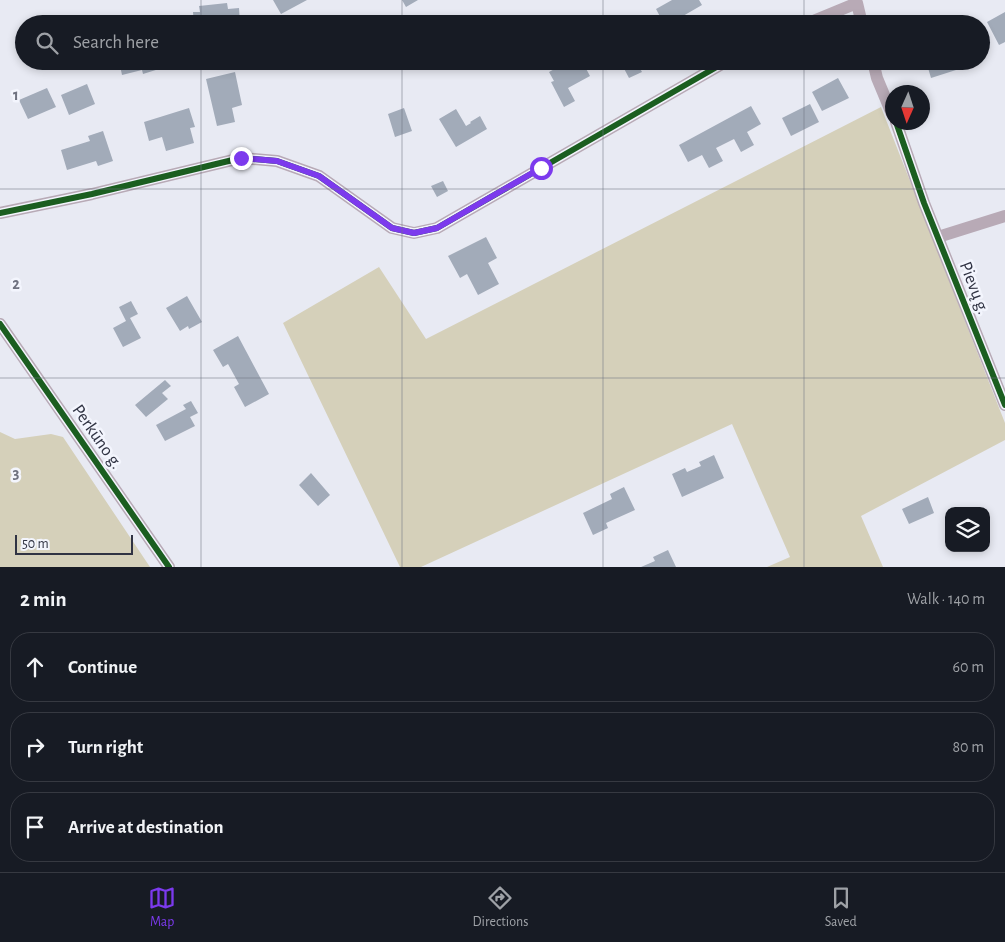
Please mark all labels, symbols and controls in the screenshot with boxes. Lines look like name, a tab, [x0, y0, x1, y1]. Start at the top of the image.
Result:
search box	[15, 15, 990, 70]
icon: search	[33, 29, 61, 57]
text: Search here	[73, 33, 159, 52]
north arrow	[885, 85, 930, 130]
text: 1	[13, 87, 19, 103]
route end	[230, 147, 253, 170]
route start	[530, 157, 553, 180]
street label: Pievų g.	[956, 259, 992, 317]
text: 2	[12, 276, 20, 292]
street label: Perkūno g.	[68, 402, 126, 472]
text: 3	[13, 465, 20, 481]
map controls	[945, 507, 990, 552]
button: layers	[945, 507, 990, 552]
scale bar	[15, 532, 132, 555]
text: 50 m	[22, 537, 49, 551]
text: 2 min	[20, 589, 67, 610]
text: Walk · 140 m	[907, 591, 985, 607]
icon: ahead	[21, 653, 49, 681]
text: Continue	[68, 658, 137, 677]
text: 60 m	[953, 659, 984, 675]
icon: right	[21, 733, 49, 761]
text: Turn right	[68, 738, 143, 757]
text: 80 m	[953, 739, 984, 755]
icon: arrive	[21, 813, 49, 841]
text: Arrive at destination	[68, 818, 224, 837]
tab: Map	[148, 884, 176, 931]
tab: Directions	[473, 884, 528, 931]
tab: Saved	[825, 884, 857, 931]

